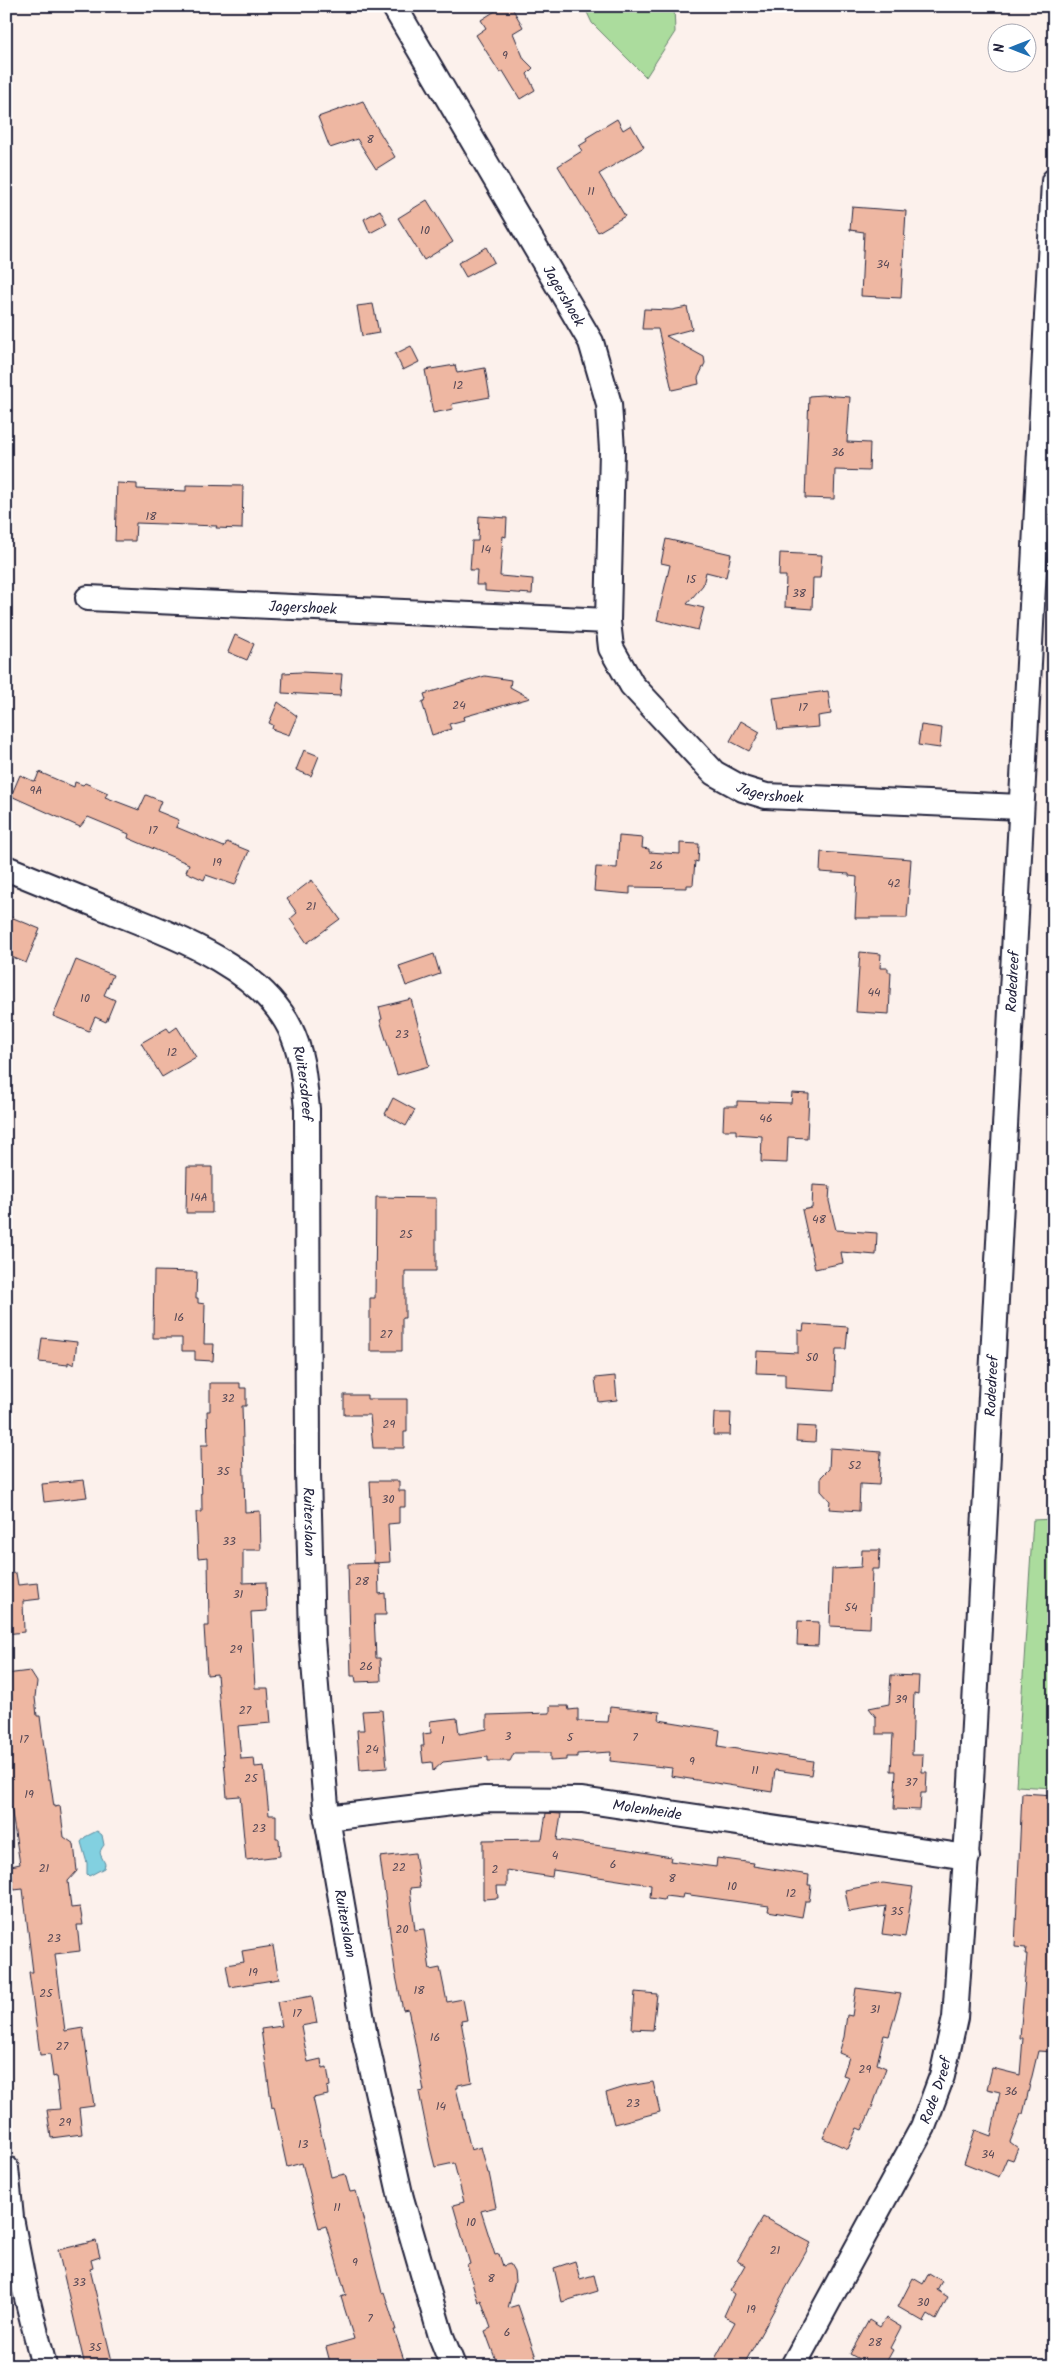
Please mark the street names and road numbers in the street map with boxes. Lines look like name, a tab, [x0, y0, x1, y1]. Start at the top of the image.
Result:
street label: Jagershoek	[536, 261, 591, 333]
street label: Jagershoek	[268, 595, 338, 622]
street label: Jagershoek	[731, 776, 805, 811]
street label: Rodedreef	[1000, 949, 1027, 1013]
street label: Ruitersdreef	[285, 1043, 318, 1122]
street label: Rodedreef	[979, 1353, 1006, 1417]
street label: Ruiterslaan	[295, 1487, 321, 1557]
street label: Molenheide	[611, 1794, 683, 1828]
street label: Ruiterslaan	[327, 1887, 362, 1960]
street label: Rode Dreef	[914, 2053, 959, 2128]

